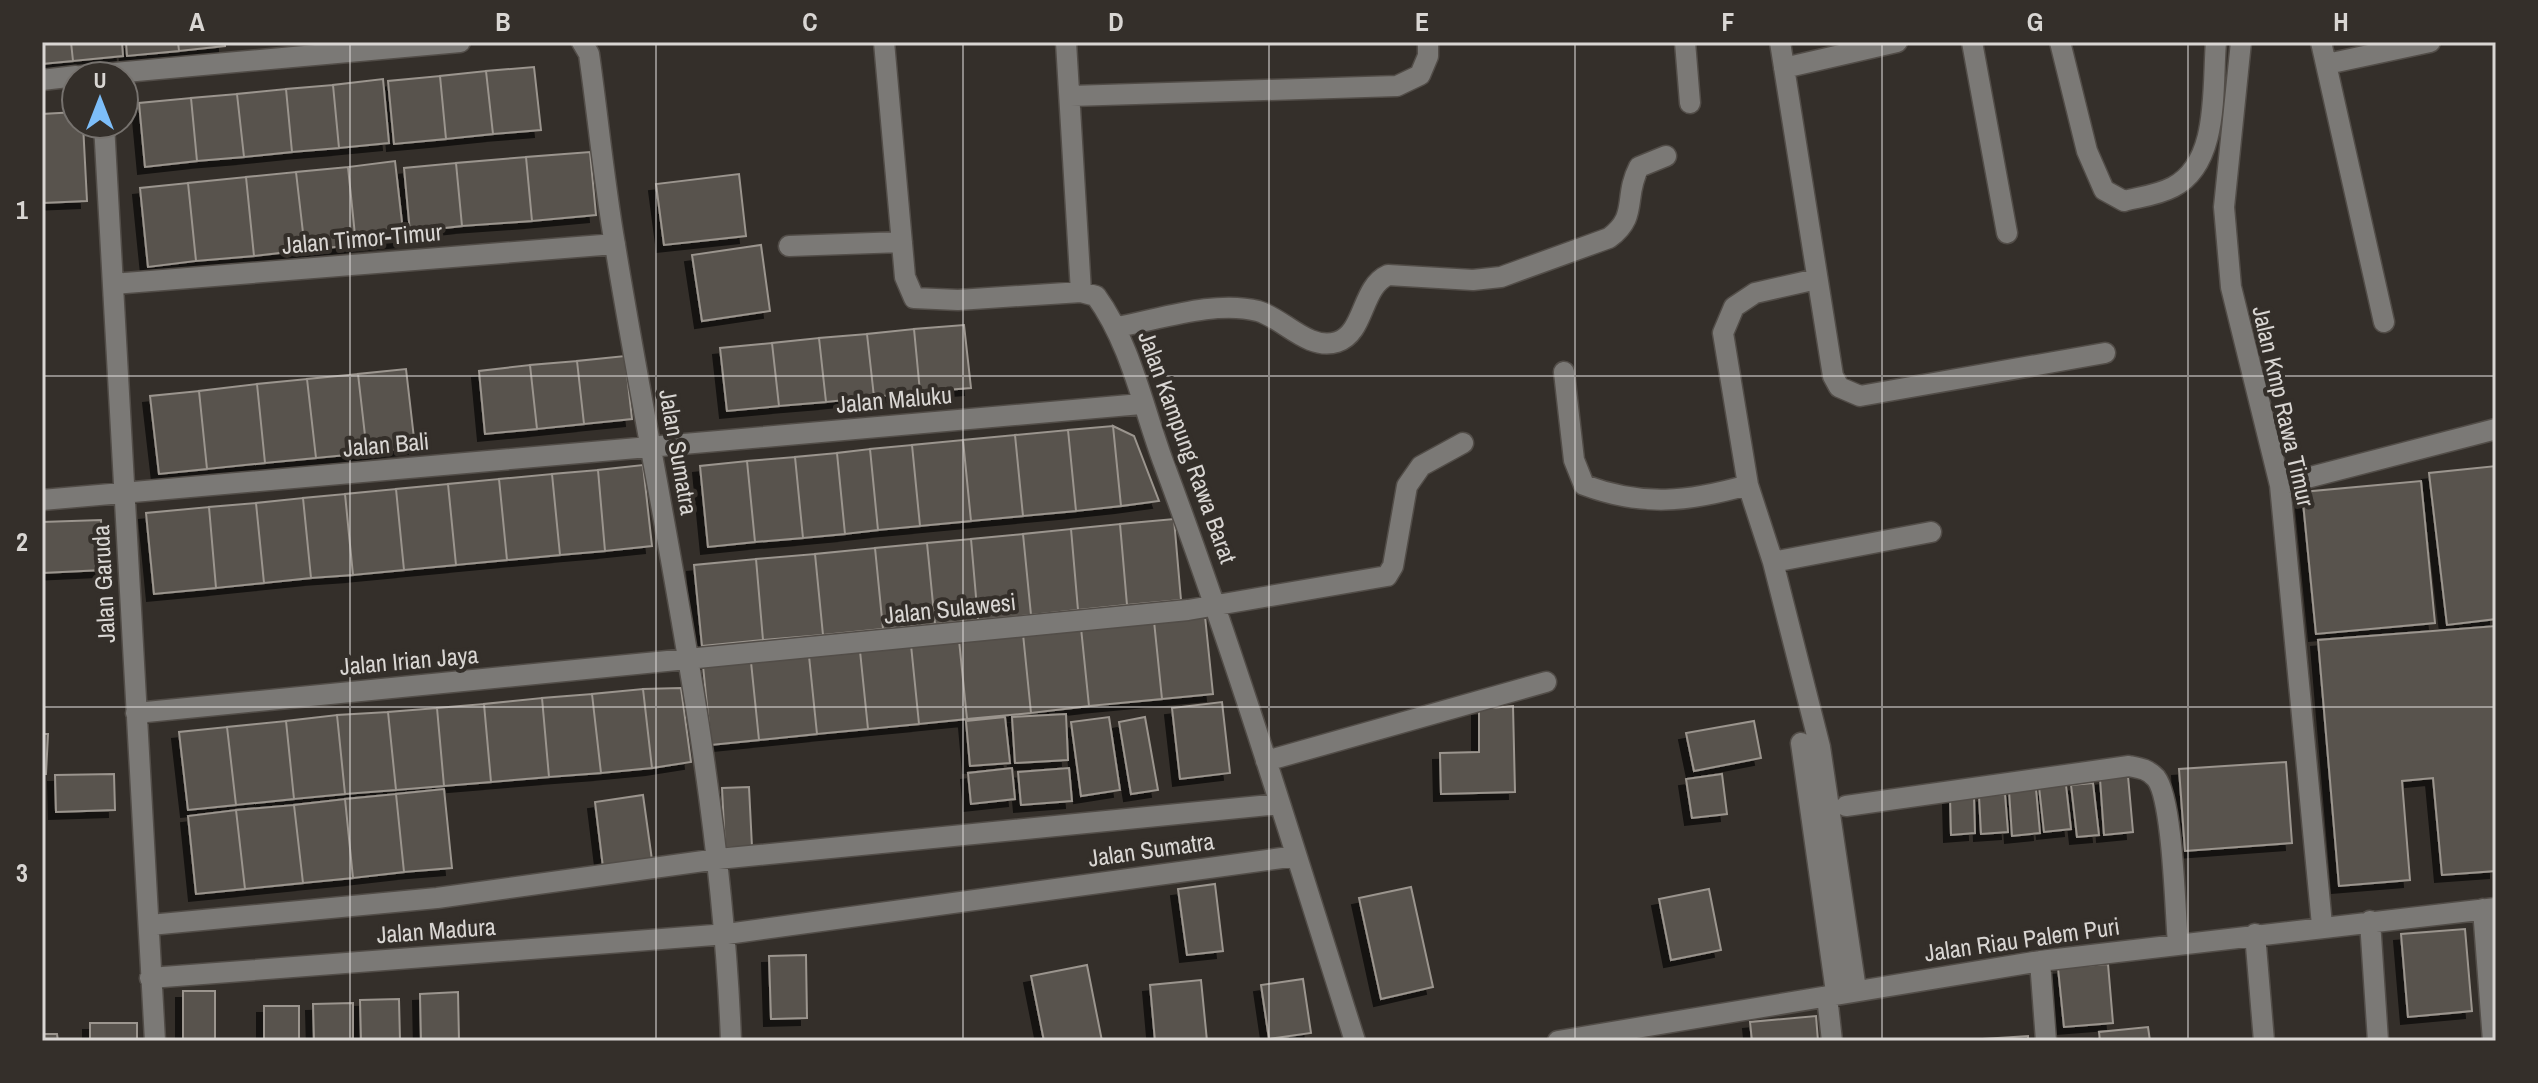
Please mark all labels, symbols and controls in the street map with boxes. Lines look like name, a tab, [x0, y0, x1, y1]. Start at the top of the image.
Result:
text: A	[189, 4, 205, 39]
text: B	[495, 4, 511, 39]
text: C	[802, 4, 818, 39]
text: D	[1108, 4, 1124, 39]
text: E	[1415, 4, 1429, 39]
text: F	[1721, 4, 1735, 39]
text: G	[2027, 4, 2043, 39]
text: H	[2333, 4, 2349, 39]
north arrow	[60, 60, 140, 140]
text: U	[93, 65, 107, 95]
text: 1	[16, 192, 28, 227]
street label: Jalan Timor-Timur	[281, 215, 444, 261]
street label: Jalan Kmp Rawa Timur	[2245, 303, 2323, 510]
street label: Jalan Kampung Rawa Barat	[1131, 326, 1245, 568]
street label: Jalan Maluku	[835, 378, 953, 420]
street label: Jalan Sumatra	[652, 387, 706, 517]
street label: Jalan Bali	[342, 424, 430, 464]
text: 2	[16, 524, 28, 559]
street label: Jalan Garuda	[84, 524, 122, 644]
street label: Jalan Sulawesi	[883, 585, 1017, 631]
street label: Jalan Irian Jaya	[338, 638, 480, 682]
street label: Jalan Sumatra	[1086, 824, 1216, 874]
text: 3	[16, 855, 28, 890]
street label: Jalan Riau Palem Puri	[1922, 909, 2122, 969]
street label: Jalan Madura	[375, 910, 497, 950]

